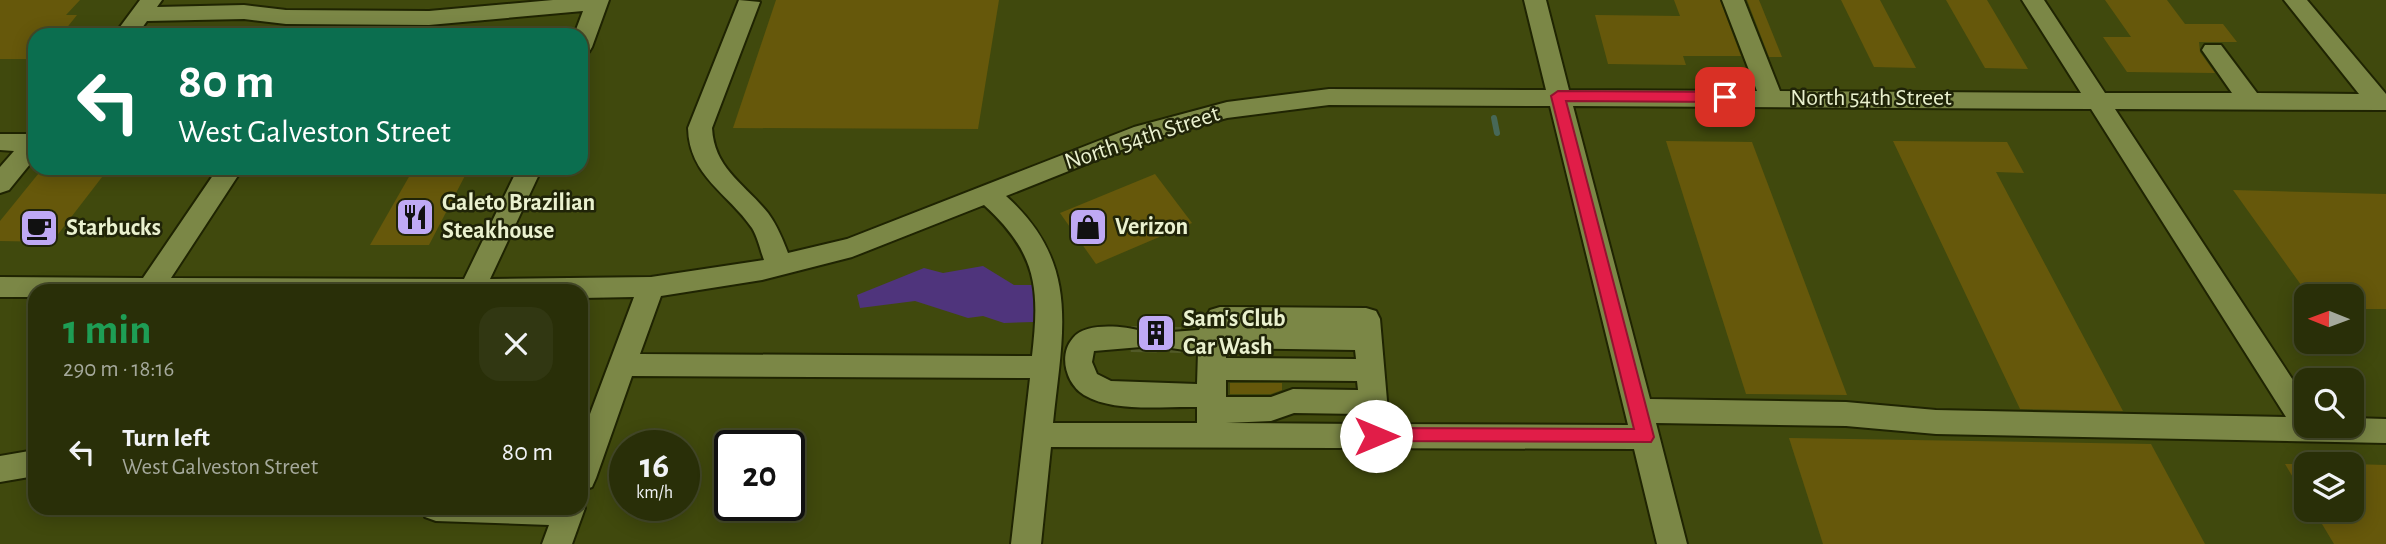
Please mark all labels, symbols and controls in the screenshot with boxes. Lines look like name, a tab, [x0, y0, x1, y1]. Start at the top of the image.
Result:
icon: left	[63, 56, 154, 147]
text: 80 m	[178, 58, 275, 107]
pin	[1695, 67, 1755, 127]
icon: arrive	[1706, 78, 1744, 116]
street label: North 54th Street	[1790, 86, 1952, 110]
street label: North 54th Street	[1062, 102, 1223, 174]
text: West Galveston Street	[178, 116, 451, 148]
place label: Galeto Brazilian Steakhouse	[442, 191, 595, 243]
restaurant icon: Galeto Brazilian Steakhouse	[394, 196, 436, 238]
shop icon: Verizon	[1067, 206, 1109, 248]
cafe icon: Starbucks	[18, 207, 60, 249]
place label: Verizon	[1115, 215, 1188, 239]
place label: Starbucks	[66, 216, 161, 240]
north arrow	[2294, 284, 2364, 354]
map controls	[2294, 284, 2364, 522]
button: close	[479, 307, 553, 381]
place label: Sam's Club Car Wash	[1183, 307, 1286, 359]
text: 1 min	[63, 309, 152, 351]
building icon: Sam's Club Car Wash	[1135, 312, 1177, 354]
text: 290 m · 18:16	[63, 358, 174, 381]
button: search	[2294, 368, 2364, 438]
position arrow	[1339, 399, 1413, 473]
text: Turn left	[122, 425, 210, 451]
speed limit sign: 20	[714, 430, 805, 521]
icon: left	[63, 433, 101, 471]
text: 80 m	[502, 439, 553, 465]
text: 16	[640, 449, 669, 484]
button: layers	[2294, 452, 2364, 522]
text: West Galveston Street	[122, 456, 318, 479]
text: km/h	[636, 484, 673, 502]

